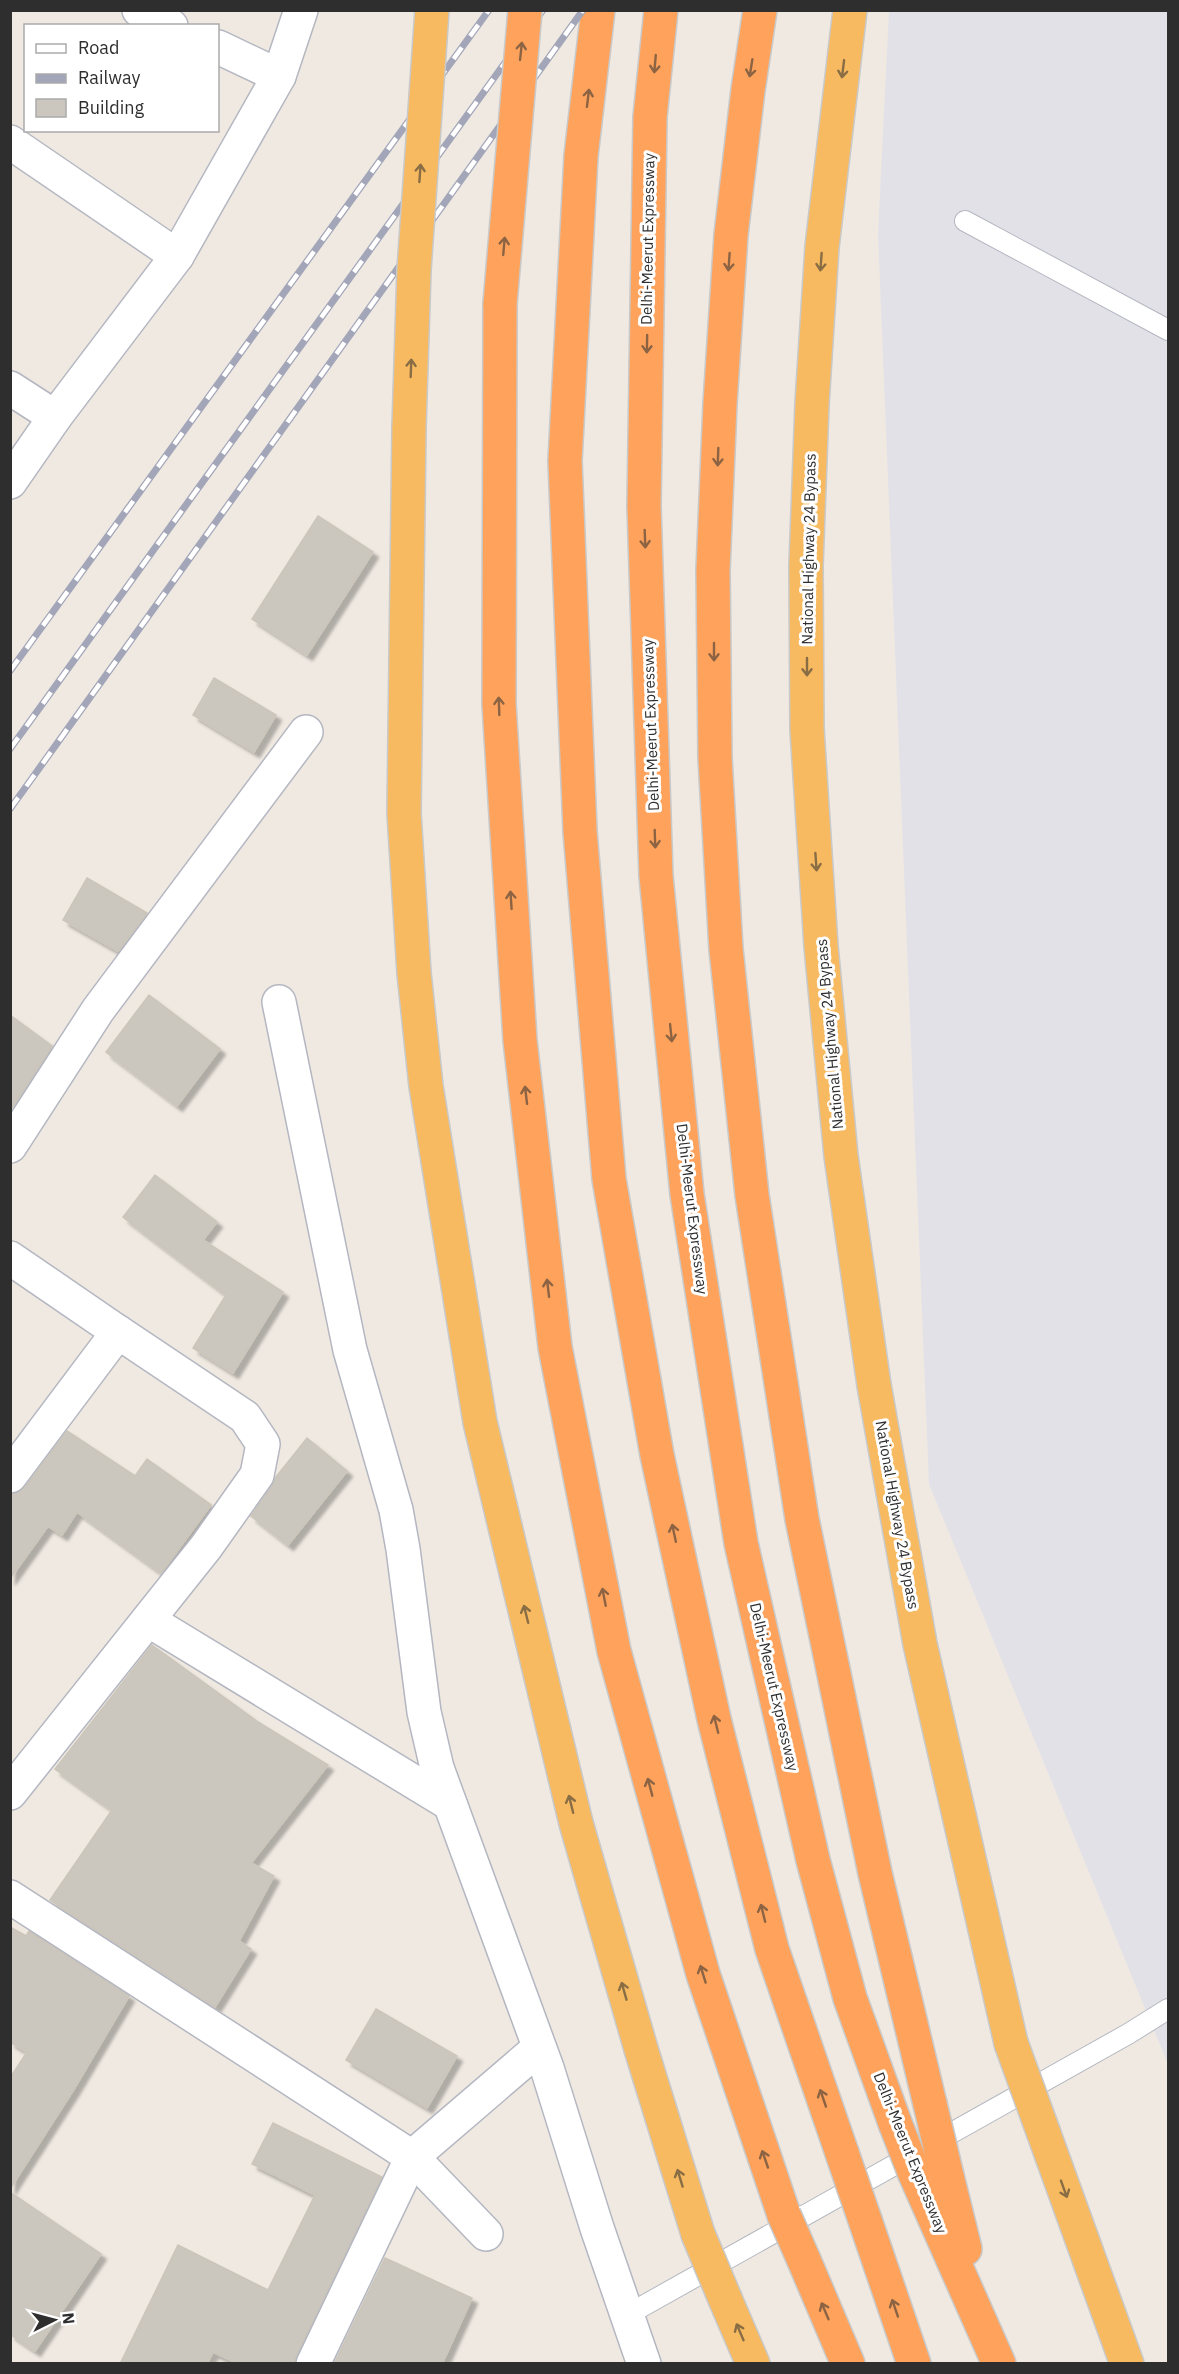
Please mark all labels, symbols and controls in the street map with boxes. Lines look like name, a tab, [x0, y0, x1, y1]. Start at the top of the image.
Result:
legend	[24, 24, 219, 132]
text: Road	[78, 36, 119, 59]
one-way arrow	[515, 42, 526, 62]
one-way arrow	[649, 53, 660, 73]
one-way arrow	[745, 58, 756, 78]
one-way arrow	[838, 58, 849, 78]
text: Railway	[78, 66, 140, 89]
one-way arrow	[583, 89, 594, 109]
text: Building	[78, 96, 145, 119]
street label: Delhi-Meerut Expressway	[637, 152, 659, 325]
one-way arrow	[415, 164, 426, 184]
one-way arrow	[499, 236, 510, 256]
one-way arrow	[723, 252, 734, 271]
one-way arrow	[815, 252, 826, 272]
one-way arrow	[641, 333, 652, 353]
one-way arrow	[405, 359, 416, 379]
one-way arrow	[712, 446, 723, 466]
street label: National Highway 24 Bypass	[797, 453, 820, 645]
one-way arrow	[639, 528, 651, 548]
street label: Delhi-Meerut Expressway	[638, 638, 663, 811]
one-way arrow	[708, 641, 720, 661]
one-way arrow	[801, 656, 813, 676]
one-way arrow	[493, 696, 505, 716]
one-way arrow	[649, 828, 660, 848]
one-way arrow	[810, 851, 821, 871]
one-way arrow	[505, 891, 516, 911]
street label: National Highway 24 Bypass	[812, 938, 847, 1130]
one-way arrow	[666, 1022, 677, 1042]
one-way arrow	[520, 1085, 531, 1105]
street label: Delhi-Meerut Expressway	[673, 1122, 712, 1296]
one-way arrow	[543, 1279, 554, 1299]
street label: National Highway 24 Bypass	[872, 1419, 923, 1611]
one-way arrow	[668, 1524, 679, 1543]
one-way arrow	[598, 1588, 609, 1608]
street label: Delhi-Meerut Expressway	[746, 1601, 803, 1773]
one-way arrow	[519, 1605, 531, 1624]
one-way arrow	[709, 1714, 721, 1733]
one-way arrow	[644, 1777, 656, 1796]
one-way arrow	[565, 1795, 577, 1814]
one-way arrow	[757, 1904, 769, 1923]
one-way arrow	[697, 1965, 708, 1984]
one-way arrow	[618, 1982, 629, 2001]
street label: Delhi-Meerut Expressway	[869, 2070, 952, 2237]
one-way arrow	[817, 2089, 828, 2108]
one-way arrow	[759, 2150, 770, 2169]
one-way arrow	[674, 2169, 685, 2188]
one-way arrow	[1060, 2179, 1071, 2197]
north arrow	[24, 2290, 84, 2350]
one-way arrow	[888, 2299, 899, 2318]
one-way arrow	[819, 2302, 830, 2320]
text: N	[58, 2312, 79, 2325]
one-way arrow	[734, 2323, 745, 2342]

